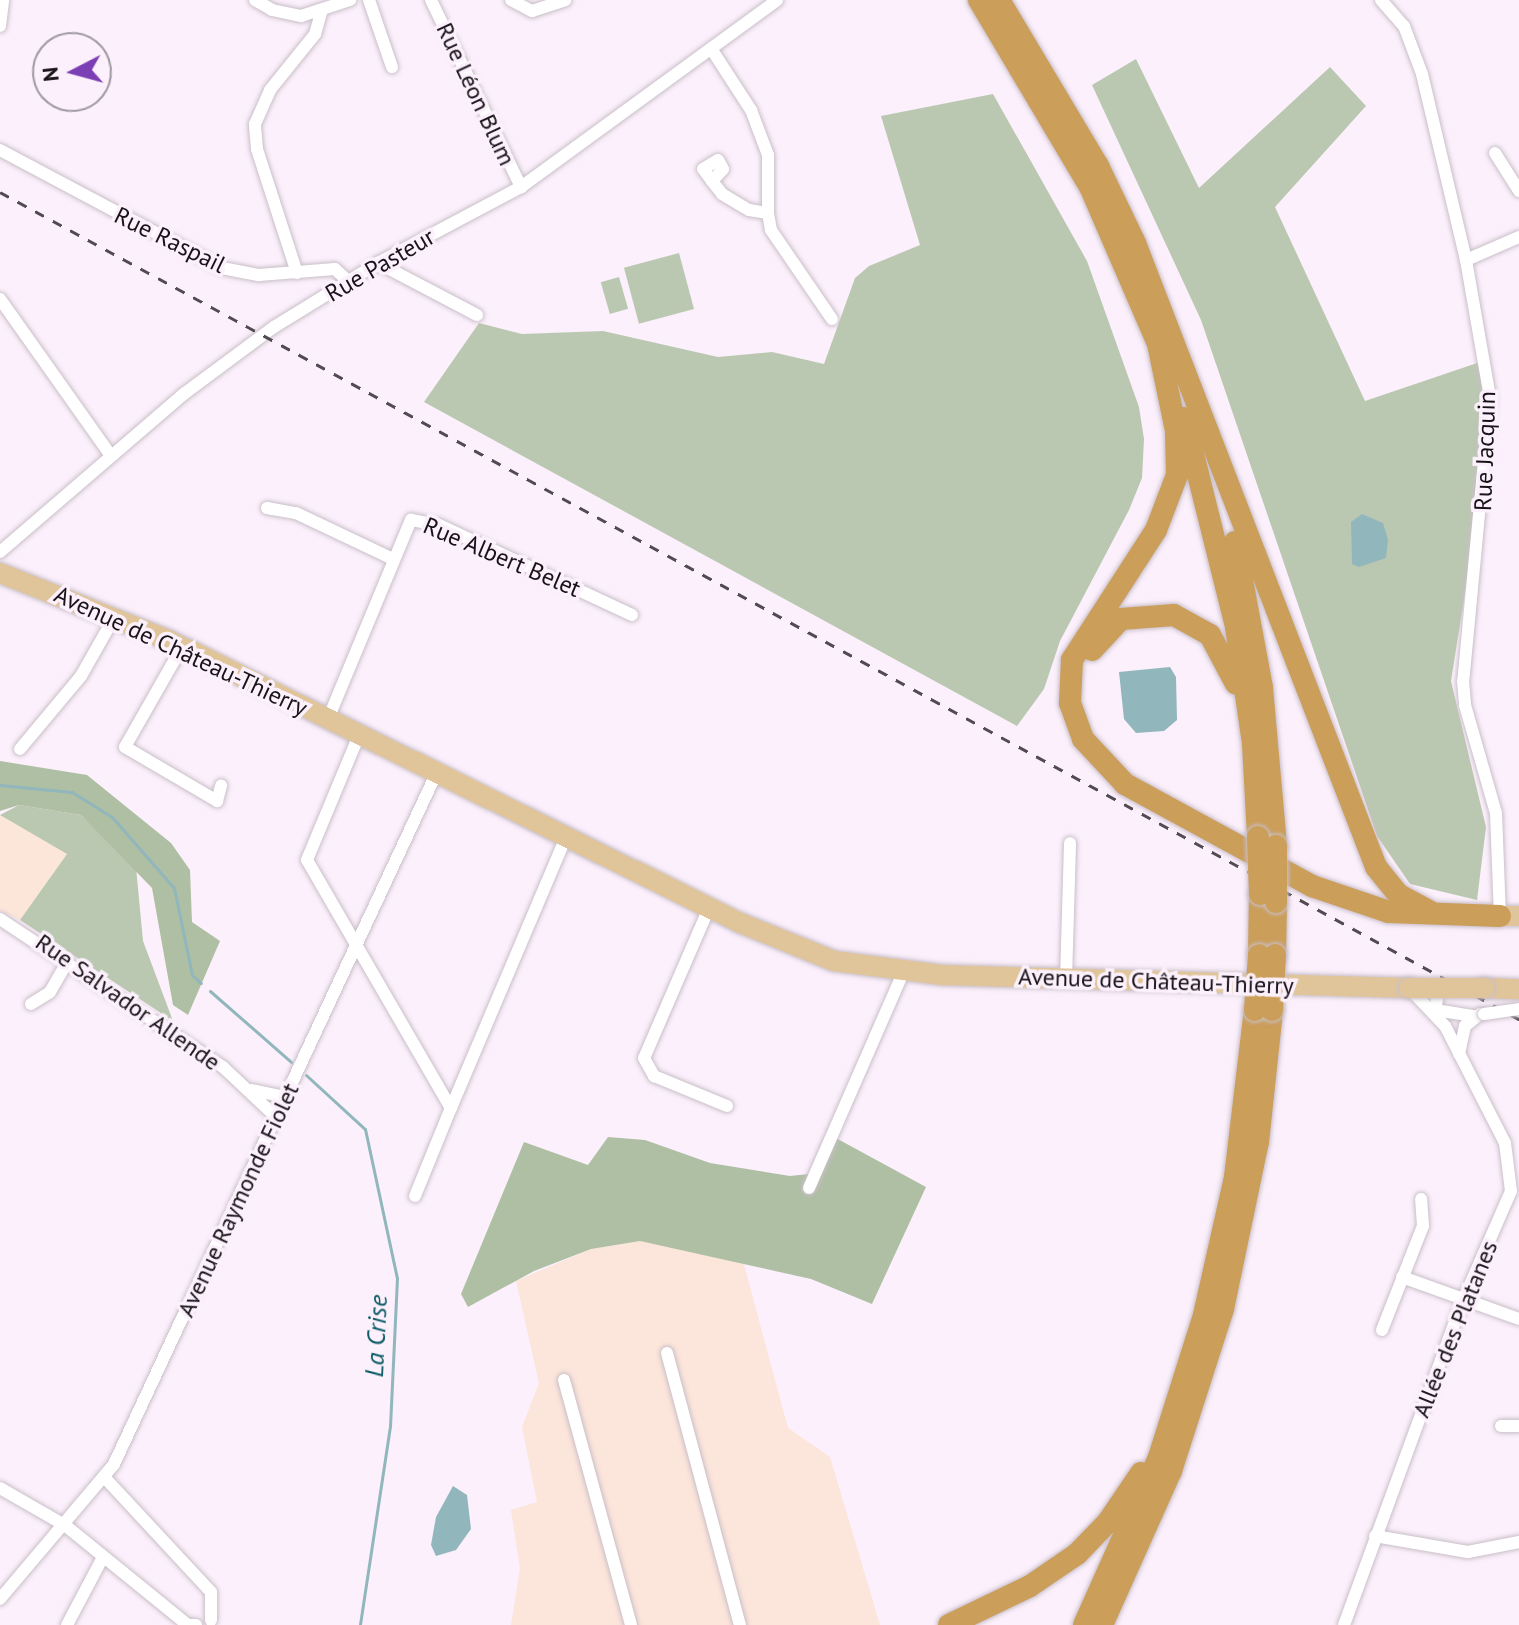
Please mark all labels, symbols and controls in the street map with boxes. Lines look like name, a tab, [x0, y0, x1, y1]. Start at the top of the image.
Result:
street label: Rue Léon Blum	[430, 18, 522, 170]
north arrow	[32, 32, 112, 112]
text: N	[35, 66, 65, 83]
street label: Rue Raspail	[110, 201, 230, 279]
street label: Rue Pasteur	[320, 222, 440, 308]
street label: Rue Jacquin	[1469, 390, 1501, 512]
street label: Rue Albert Belet	[419, 511, 585, 603]
street label: Avenue de Château-Thierry	[50, 580, 312, 722]
street label: Rue Salvador Allende	[30, 927, 226, 1077]
street label: Avenue de Château-Thierry	[1018, 962, 1294, 1000]
street label: Avenue Raymonde Fiolet	[171, 1079, 305, 1321]
street label: Allée des Platanes	[1406, 1236, 1504, 1422]
water label: La Crise	[358, 1294, 394, 1378]

